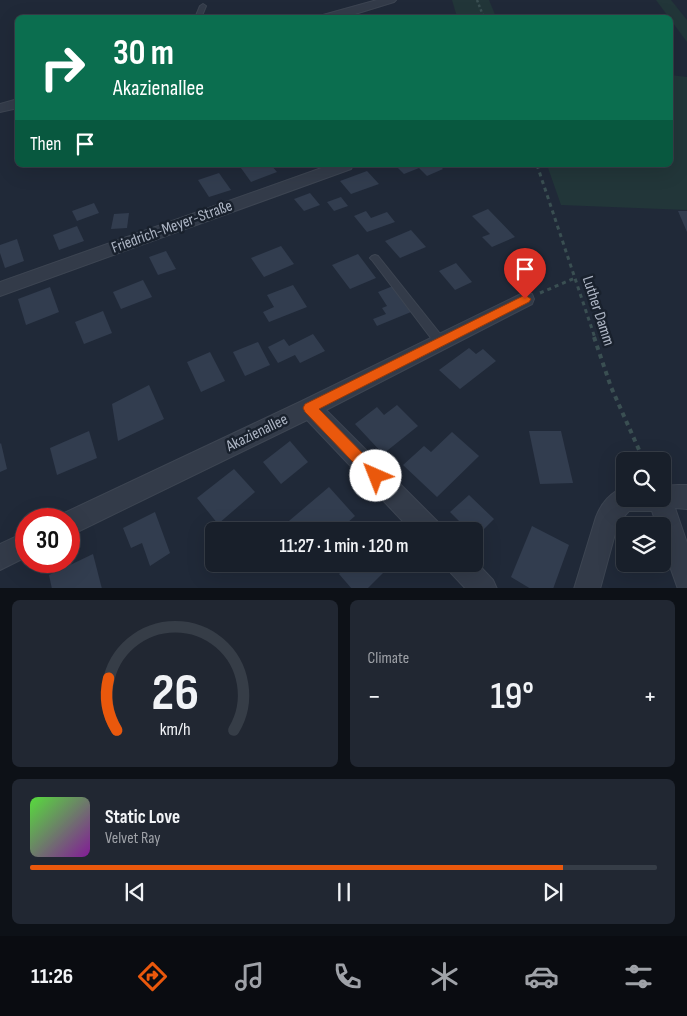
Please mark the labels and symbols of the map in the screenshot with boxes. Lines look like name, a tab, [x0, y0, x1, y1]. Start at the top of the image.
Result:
street label: Friedrich-Meyer-Straße	[109, 196, 235, 258]
pin	[504, 248, 546, 299]
street label: Luther Damm	[578, 274, 618, 348]
street label: Akazienallee	[222, 410, 291, 457]
position arrow	[349, 449, 401, 501]
speed limit sign: 30	[15, 508, 80, 573]

